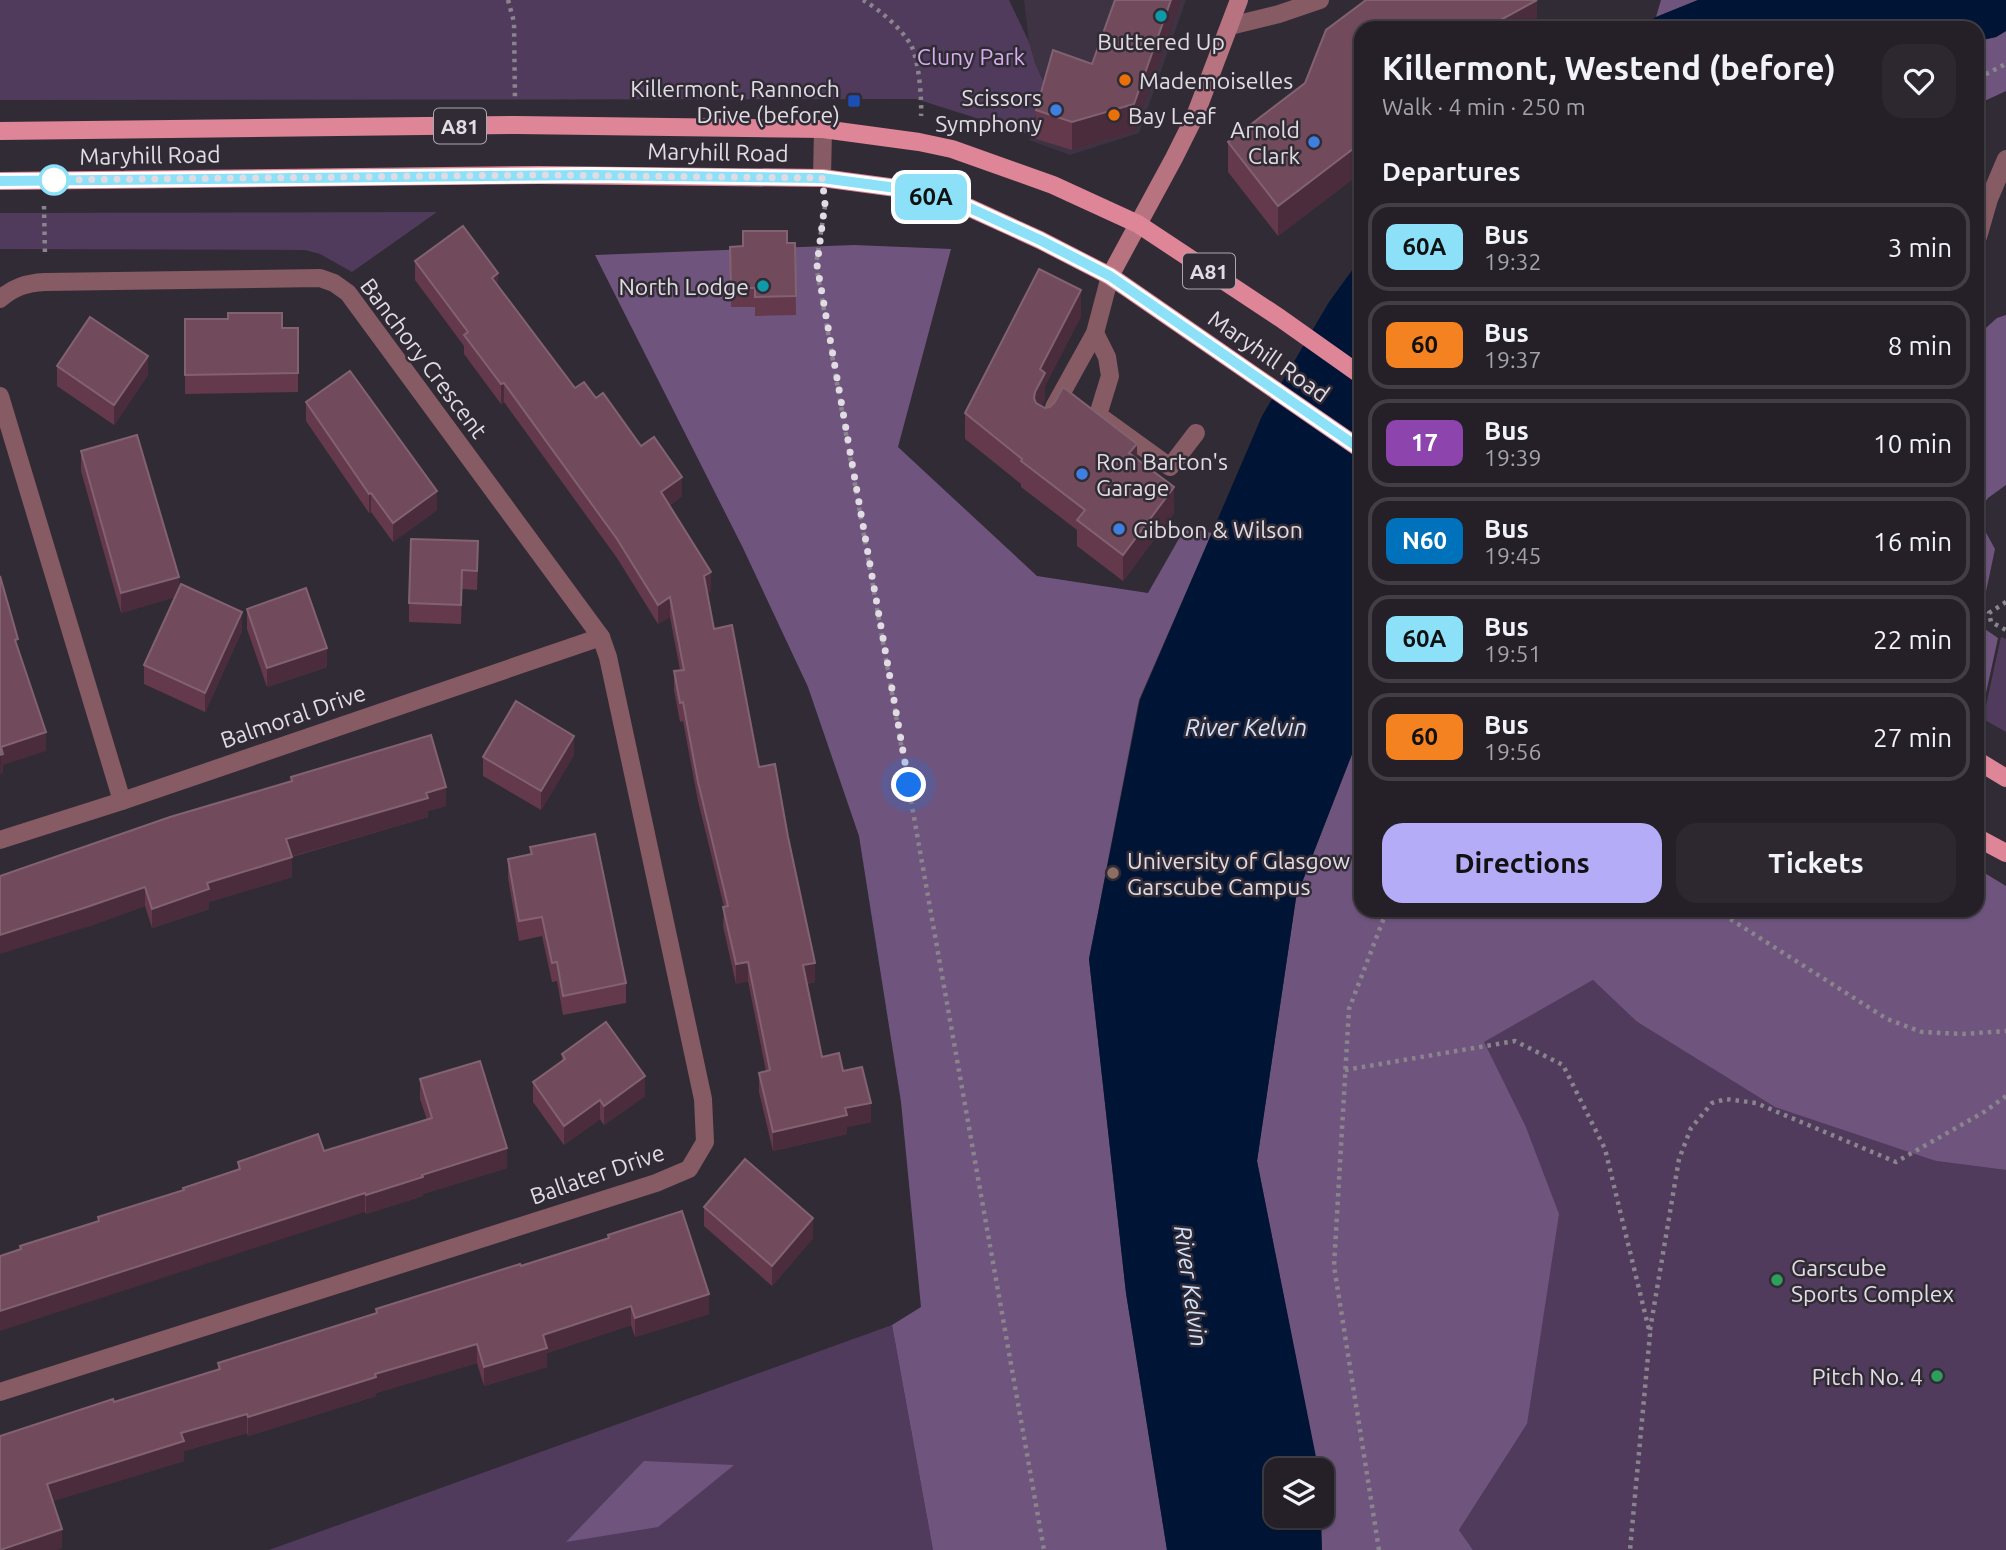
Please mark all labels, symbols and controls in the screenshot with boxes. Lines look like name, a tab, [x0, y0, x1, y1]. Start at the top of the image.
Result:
marker: Buttered Up	[1153, 8, 1169, 24]
place label: Buttered Up	[1097, 29, 1225, 54]
park label: Cluny Park	[917, 44, 1026, 69]
button: heart	[1882, 44, 1956, 118]
text: Killermont, Westend (before)	[1382, 49, 1836, 86]
place label: Mademoiselles	[1139, 68, 1293, 93]
marker: Mademoiselles	[1117, 72, 1133, 88]
place label: Killermont, Rannoch Drive (before)	[630, 76, 840, 128]
place label: Scissors Symphony	[935, 85, 1042, 136]
marker: Killermont, Rannoch Drive (before)	[846, 93, 862, 109]
text: Walk · 4 min · 250 m	[1382, 94, 1586, 119]
marker: Scissors Symphony	[1048, 102, 1064, 118]
place label: Bay Leaf	[1128, 103, 1216, 128]
marker: Bay Leaf	[1106, 107, 1122, 123]
road number: A81	[434, 108, 486, 144]
place label: Arnold Clark	[1230, 117, 1300, 168]
marker: Arnold Clark	[1306, 134, 1322, 150]
street label: Maryhill Road	[647, 138, 789, 166]
street label: Maryhill Road	[79, 141, 221, 169]
text: Departures	[1382, 157, 1520, 186]
unlabelled marker	[39, 165, 69, 195]
line badge: 60A	[891, 174, 971, 220]
text: 60A	[909, 183, 953, 210]
text: Bus	[1484, 220, 1529, 249]
text: 60A	[1403, 233, 1446, 260]
text: 3 min	[1888, 233, 1952, 262]
text: 19:32	[1484, 249, 1542, 274]
road number: A81	[1183, 254, 1235, 288]
street label: Banchory Crescent	[356, 273, 492, 443]
place label: North Lodge	[618, 274, 749, 299]
marker: North Lodge	[755, 278, 771, 294]
street label: Maryhill Road	[1204, 305, 1334, 407]
text: Bus	[1484, 318, 1529, 347]
text: 60	[1411, 331, 1438, 358]
text: 8 min	[1888, 331, 1952, 360]
text: 19:37	[1484, 347, 1542, 372]
text: Bus	[1484, 416, 1529, 445]
text: 17	[1411, 429, 1438, 456]
text: 10 min	[1873, 429, 1952, 458]
text: 19:39	[1484, 445, 1542, 470]
place label: Ron Barton's Garage	[1096, 449, 1228, 500]
marker: Ron Barton's Garage	[1074, 466, 1090, 482]
text: Bus	[1484, 514, 1529, 543]
place label: Gibbon & Wilson	[1133, 517, 1303, 542]
marker: Gibbon & Wilson	[1111, 521, 1127, 537]
text: N60	[1402, 527, 1447, 554]
text: 16 min	[1873, 527, 1952, 556]
text: 19:45	[1484, 543, 1542, 568]
text: Bus	[1484, 612, 1529, 641]
text: 60A	[1403, 625, 1446, 652]
text: 22 min	[1873, 625, 1952, 654]
text: 19:51	[1484, 641, 1542, 666]
street label: Balmoral Drive	[217, 679, 369, 753]
text: Bus	[1484, 710, 1529, 739]
water label: River Kelvin	[1185, 714, 1307, 741]
text: 60	[1411, 723, 1438, 750]
text: 27 min	[1873, 723, 1952, 752]
text: 19:56	[1484, 739, 1542, 764]
your location	[891, 767, 926, 802]
button: Directions	[1382, 823, 1662, 903]
button: Tickets	[1676, 823, 1956, 903]
place label: University of Glasgow Garscube Campus	[1127, 848, 1350, 899]
marker: University of Glasgow Garscube Campus	[1105, 865, 1121, 881]
street label: Ballater Drive	[527, 1139, 667, 1209]
water label: River Kelvin	[1169, 1224, 1213, 1348]
place label: Garscube Sports Complex	[1791, 1255, 1955, 1306]
marker: Garscube Sports Complex	[1769, 1272, 1785, 1288]
place label: Pitch No. 4	[1812, 1364, 1923, 1389]
marker: Pitch No. 4	[1929, 1368, 1945, 1384]
map controls	[1264, 1458, 1334, 1528]
button: layers	[1264, 1458, 1334, 1528]

